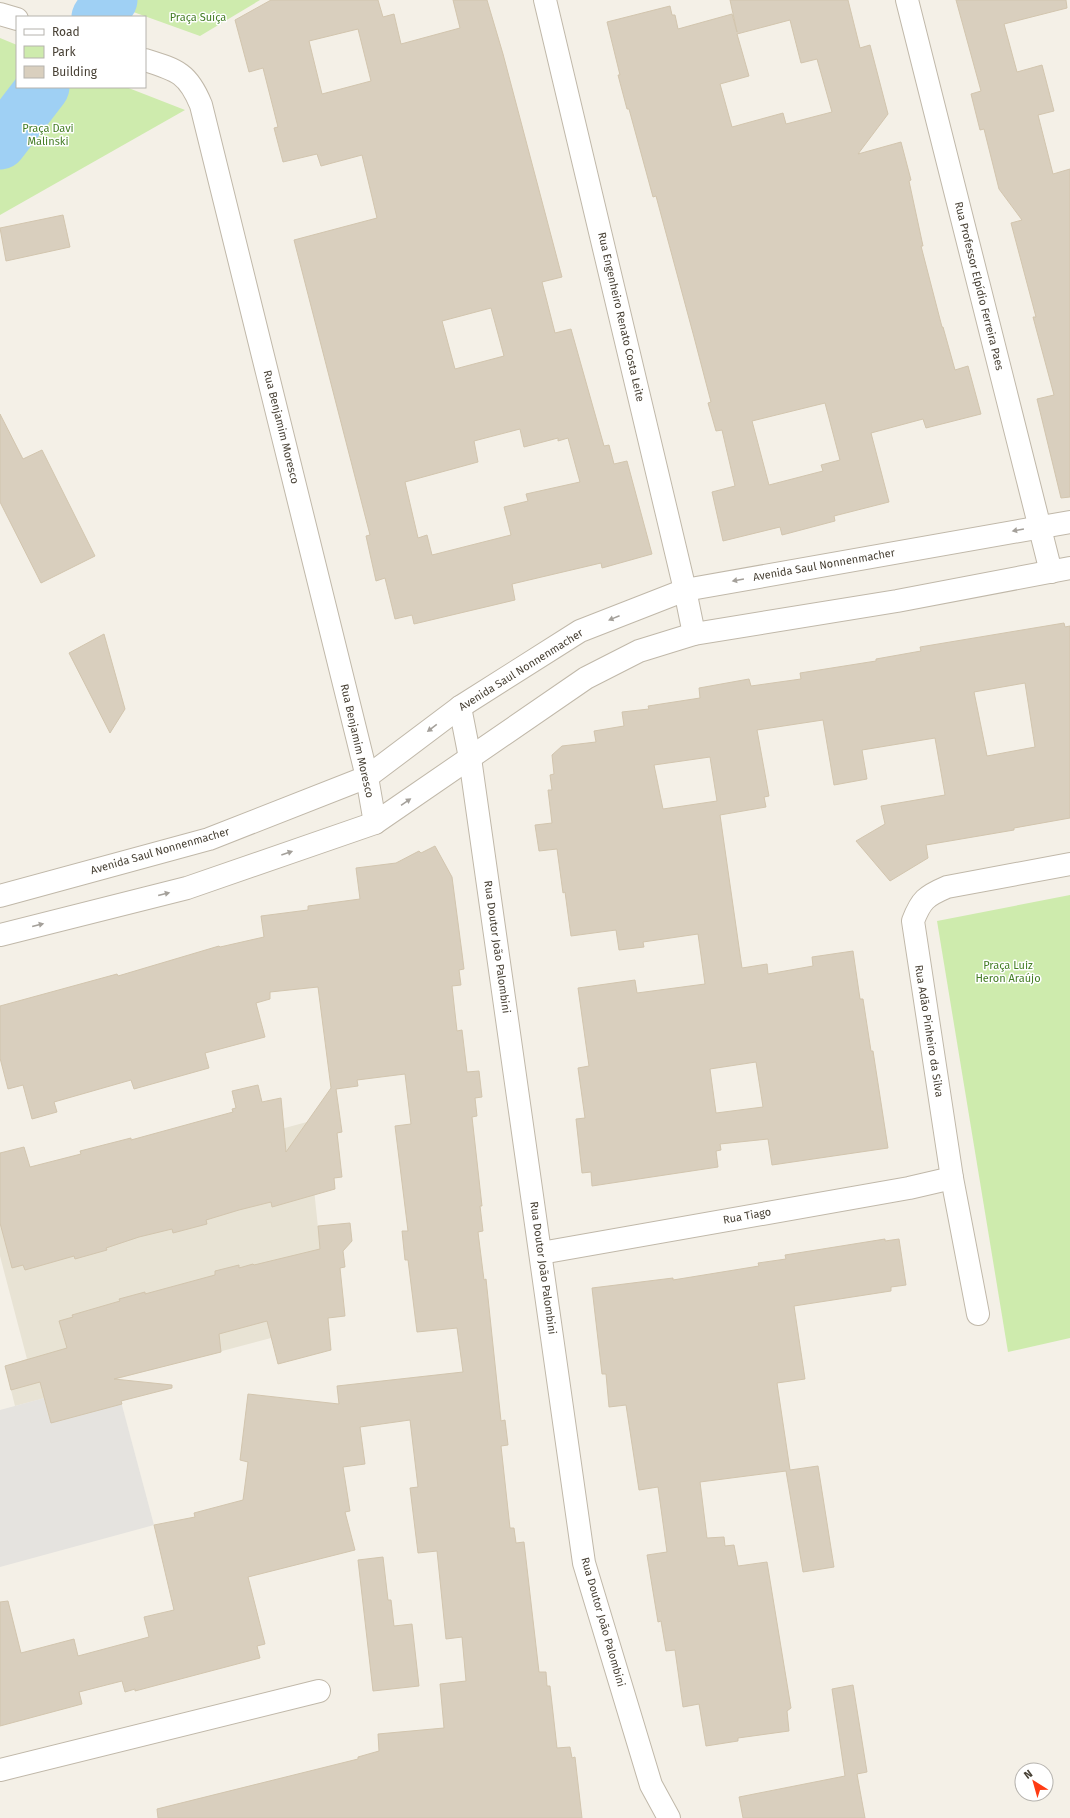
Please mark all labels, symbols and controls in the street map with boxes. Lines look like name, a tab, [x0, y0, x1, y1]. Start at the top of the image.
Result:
park label: Praça Suíça	[170, 11, 226, 24]
legend	[16, 16, 146, 88]
text: Road	[52, 25, 80, 39]
text: Park	[52, 45, 76, 59]
text: Building	[52, 65, 98, 79]
park label: Praça Davi Malinski	[22, 122, 74, 148]
street label: Rua Professor Elpídio Ferreira Paes	[952, 200, 1006, 372]
street label: Rua Engenheiro Renato Costa Leite	[595, 231, 647, 403]
street label: Rua Benjamim Moresco	[261, 369, 301, 485]
one-way arrow	[1012, 527, 1024, 533]
street label: Avenida Saul Nonnenmacher	[752, 546, 897, 584]
one-way arrow	[732, 577, 744, 583]
one-way arrow	[608, 615, 620, 621]
street label: Avenida Saul Nonnenmacher	[457, 626, 586, 714]
street label: Rua Benjamim Moresco	[338, 683, 376, 799]
one-way arrow	[427, 724, 437, 732]
one-way arrow	[401, 798, 411, 806]
street label: Avenida Saul Nonnenmacher	[89, 825, 232, 877]
one-way arrow	[282, 850, 294, 856]
street label: Rua Doutor João Palombini	[481, 880, 513, 1014]
one-way arrow	[158, 890, 170, 896]
one-way arrow	[32, 922, 44, 928]
park label: Praça Luiz Heron Araújo	[975, 959, 1041, 985]
street label: Rua Adão Pinheiro da Silva	[912, 964, 946, 1098]
street label: Rua Doutor João Palombini	[527, 1201, 559, 1335]
street label: Rua Tiago	[722, 1205, 772, 1227]
street label: Rua Doutor João Palombini	[578, 1556, 628, 1688]
north arrow	[1014, 1762, 1054, 1802]
text: N	[1021, 1767, 1035, 1782]

